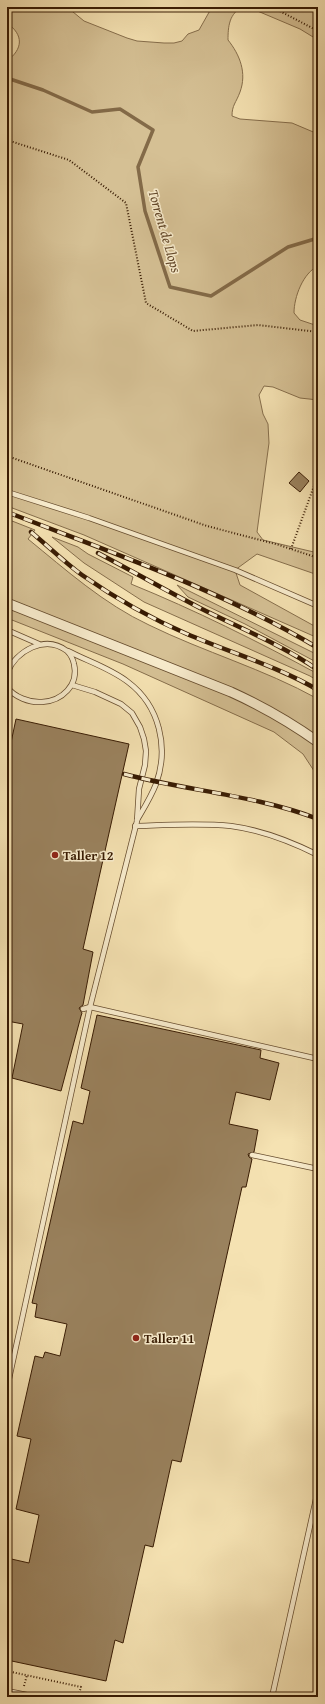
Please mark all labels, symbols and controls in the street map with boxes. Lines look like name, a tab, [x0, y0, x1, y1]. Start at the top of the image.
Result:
water label: Torrent de Llops	[144, 187, 186, 275]
place label: Taller 12	[63, 846, 114, 865]
marker: Taller 12	[50, 850, 60, 860]
place label: Taller 11	[144, 1329, 195, 1348]
marker: Taller 11	[131, 1333, 141, 1343]

